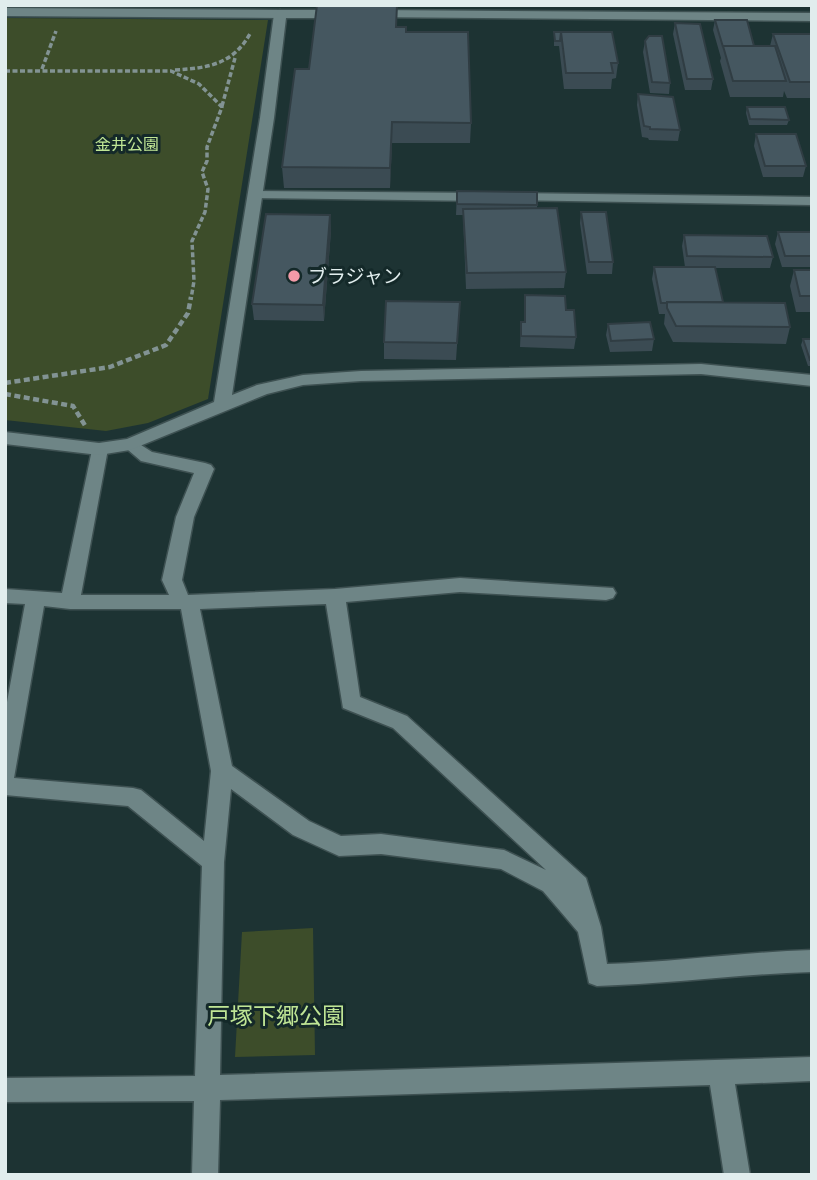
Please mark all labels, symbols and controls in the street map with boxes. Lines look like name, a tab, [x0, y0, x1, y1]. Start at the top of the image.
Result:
park label: 金井公園	[95, 133, 159, 155]
place label: ブラジャン	[308, 263, 402, 289]
marker: ブラジャン	[286, 268, 302, 284]
park label: 戸塚下郷公園	[207, 1000, 345, 1031]

